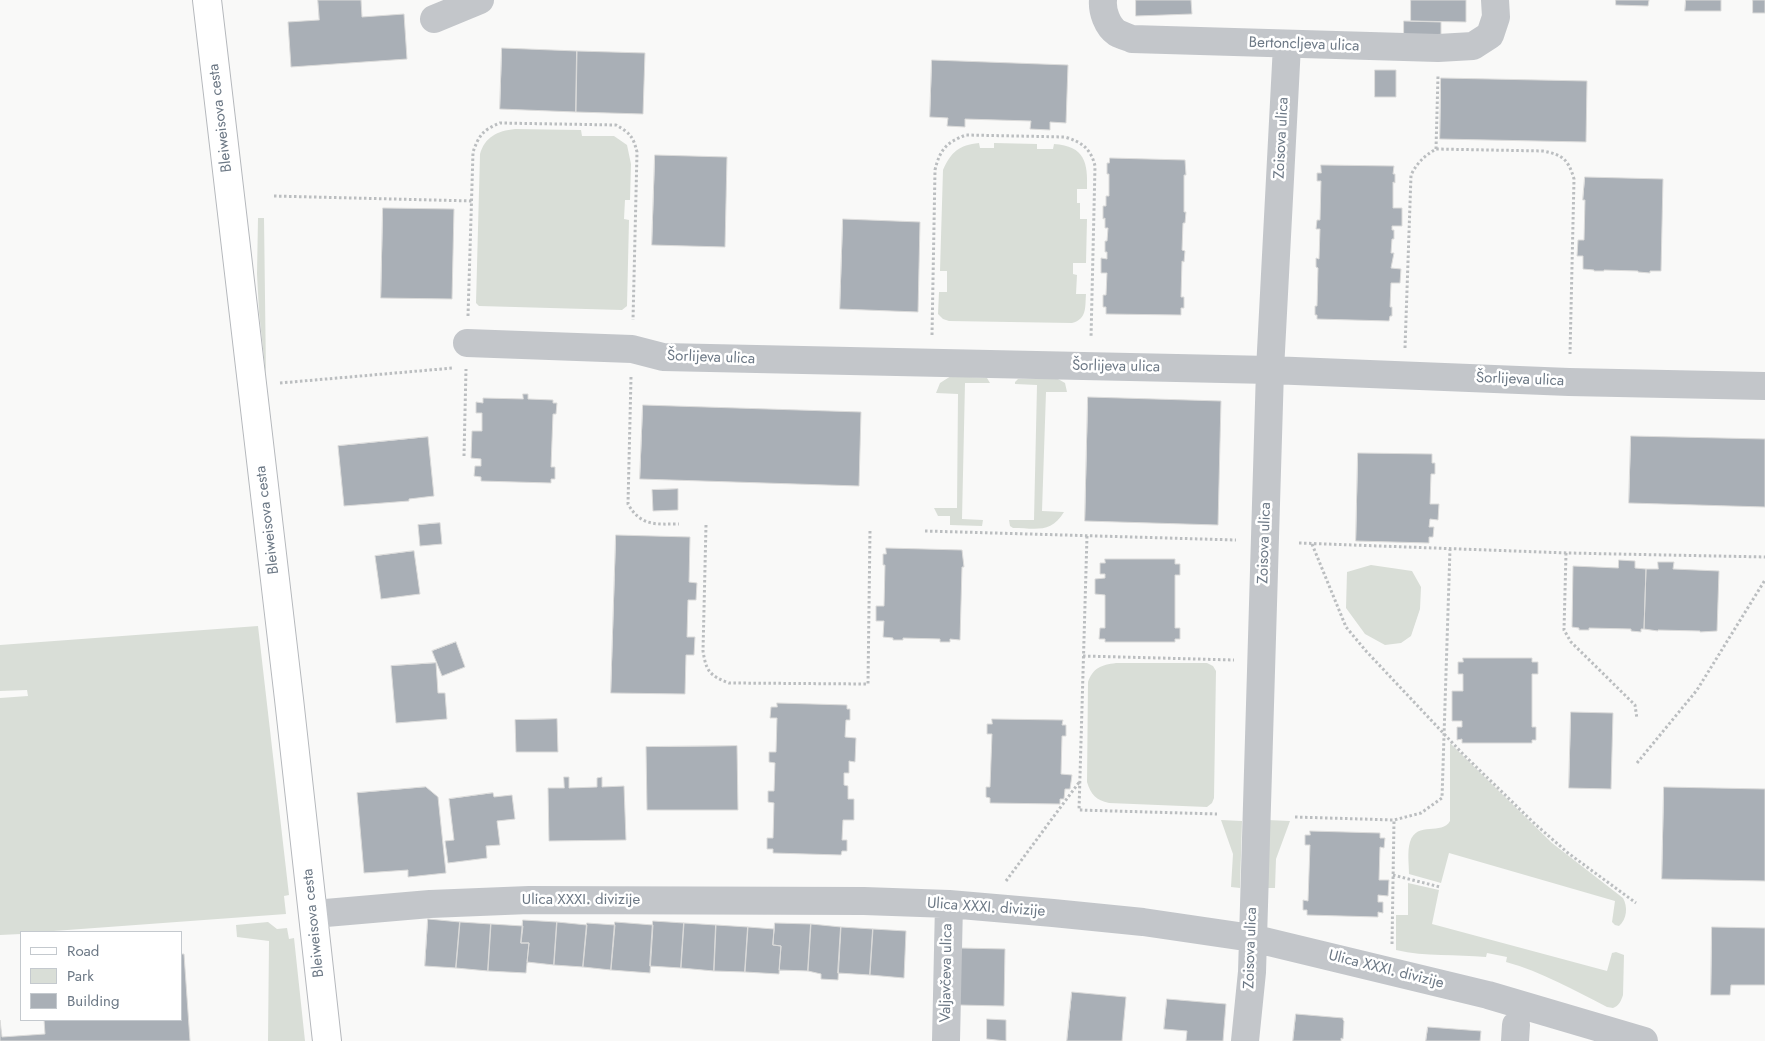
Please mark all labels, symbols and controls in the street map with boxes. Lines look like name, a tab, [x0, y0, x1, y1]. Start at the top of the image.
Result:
street label: Bertoncljeva ulica	[1248, 34, 1360, 56]
street label: Bleiweisova cesta	[205, 63, 237, 173]
street label: Zoisova ulica	[1271, 97, 1293, 179]
street label: Šorlijeva ulica	[667, 347, 755, 369]
street label: Šorlijeva ulica	[1072, 357, 1160, 377]
street label: Šorlijeva ulica	[1476, 369, 1564, 391]
street label: Bleiweisova cesta	[252, 465, 284, 575]
street label: Zoisova ulica	[1255, 502, 1275, 584]
street label: Bleiweisova cesta	[299, 868, 329, 978]
street label: Ulica XXXI. divizije	[522, 891, 640, 909]
street label: Ulica XXXI. divizije	[926, 895, 1046, 921]
street label: Zoisova ulica	[1241, 907, 1261, 989]
street label: Valjavčeva ulica	[937, 923, 957, 1023]
legend	[20, 931, 182, 1021]
text: Road	[67, 940, 99, 962]
street label: Ulica XXXI. divizije	[1326, 947, 1446, 993]
text: Park	[67, 965, 94, 987]
text: Building	[67, 990, 119, 1012]

